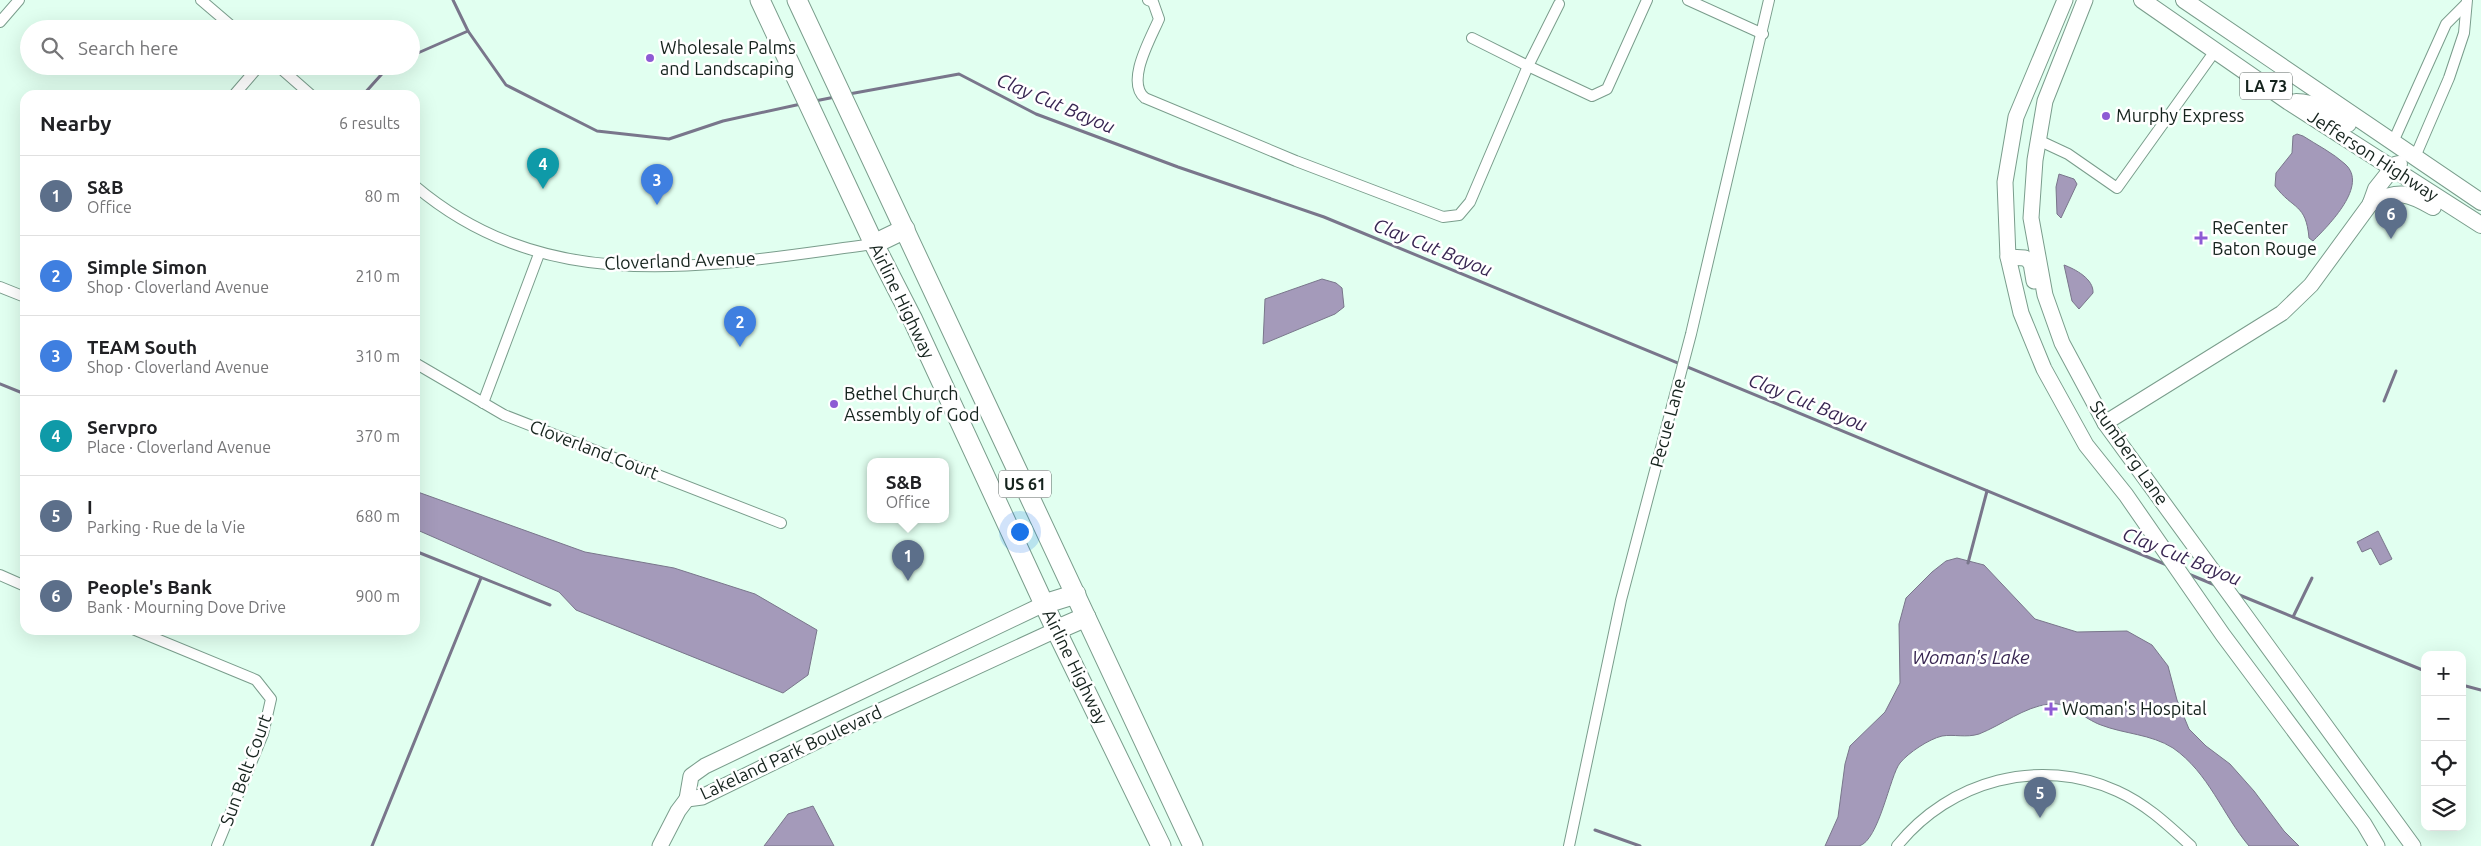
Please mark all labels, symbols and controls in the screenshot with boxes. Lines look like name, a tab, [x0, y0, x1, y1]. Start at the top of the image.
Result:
search box	[20, 20, 420, 75]
icon: search	[38, 34, 66, 62]
text: Search here	[78, 37, 178, 59]
place label: Wholesale Palms and Landscaping	[660, 37, 796, 78]
marker: Wholesale Palms and Landscaping	[644, 52, 656, 64]
water label: Clay Cut Bayou	[994, 68, 1118, 138]
road number: LA 73	[2240, 72, 2292, 100]
place label: Murphy Express	[2116, 105, 2245, 125]
street label: Jefferson Highway	[2305, 106, 2443, 205]
marker: Murphy Express	[2100, 110, 2112, 122]
text: Nearby	[40, 111, 111, 135]
text: 6 results	[339, 114, 400, 132]
pin: 4	[527, 148, 559, 189]
pin: 3	[641, 164, 673, 205]
text: S&B	[87, 176, 124, 198]
text: 1	[51, 187, 61, 205]
text: 80 m	[364, 187, 400, 205]
text: Office	[87, 198, 132, 216]
pin: 6	[2375, 198, 2407, 239]
water label: Clay Cut Bayou	[1370, 213, 1496, 281]
place label: ReCenter Baton Rouge	[2212, 217, 2317, 258]
marker: ReCenter Baton Rouge	[2194, 231, 2208, 245]
street label: Airline Highway	[866, 240, 940, 362]
street label: Cloverland Avenue	[604, 247, 756, 273]
text: Simple Simon	[87, 256, 207, 278]
text: 2	[51, 267, 61, 285]
text: 210 m	[355, 267, 400, 285]
text: Shop · Cloverland Avenue	[87, 278, 269, 296]
pin: 2	[724, 306, 756, 347]
text: TEAM South	[87, 336, 197, 358]
text: 3	[51, 347, 61, 365]
text: 310 m	[355, 347, 400, 365]
text: Shop · Cloverland Avenue	[87, 358, 269, 376]
water label: Clay Cut Bayou	[1745, 368, 1871, 436]
street label: Pecue Lane	[1646, 376, 1689, 470]
place label: Bethel Church Assembly of God	[844, 383, 980, 424]
street label: Stumberg Lane	[2086, 396, 2173, 508]
marker: Bethel Church Assembly of God	[828, 398, 840, 410]
street label: Cloverland Court	[527, 415, 662, 483]
text: Servpro	[87, 416, 158, 438]
text: 4	[51, 427, 61, 445]
text: 370 m	[355, 427, 400, 445]
text: Place · Cloverland Avenue	[87, 438, 271, 456]
popup	[867, 458, 949, 523]
road number: US 61	[999, 470, 1051, 498]
text: S&B	[886, 471, 922, 493]
text: Office	[886, 493, 930, 511]
text: I	[87, 496, 93, 518]
text: 5	[51, 507, 61, 525]
text: 680 m	[355, 507, 400, 525]
text: Parking · Rue de la Vie	[87, 518, 245, 536]
your location	[1007, 519, 1033, 545]
water label: Clay Cut Bayou	[2119, 522, 2245, 590]
pin: 1	[892, 540, 924, 581]
text: People's Bank	[87, 576, 212, 598]
text: 6	[51, 587, 61, 605]
text: 900 m	[355, 587, 400, 605]
text: Bank · Mourning Dove Drive	[87, 598, 286, 616]
street label: Airline Highway	[1039, 606, 1113, 728]
water label: Woman's Lake	[1912, 646, 2030, 668]
map controls	[2421, 651, 2466, 831]
button: +	[2421, 651, 2466, 696]
button: −	[2421, 696, 2466, 741]
place label: Woman's Hospital	[2062, 698, 2207, 718]
street label: Lakeland Park Boulevard	[697, 701, 885, 803]
marker: Woman's Hospital	[2044, 702, 2058, 716]
street label: Sun Belt Court	[216, 711, 274, 828]
button: locate	[2421, 741, 2466, 786]
pin: 5	[2024, 777, 2056, 818]
button: layers	[2421, 786, 2466, 831]

